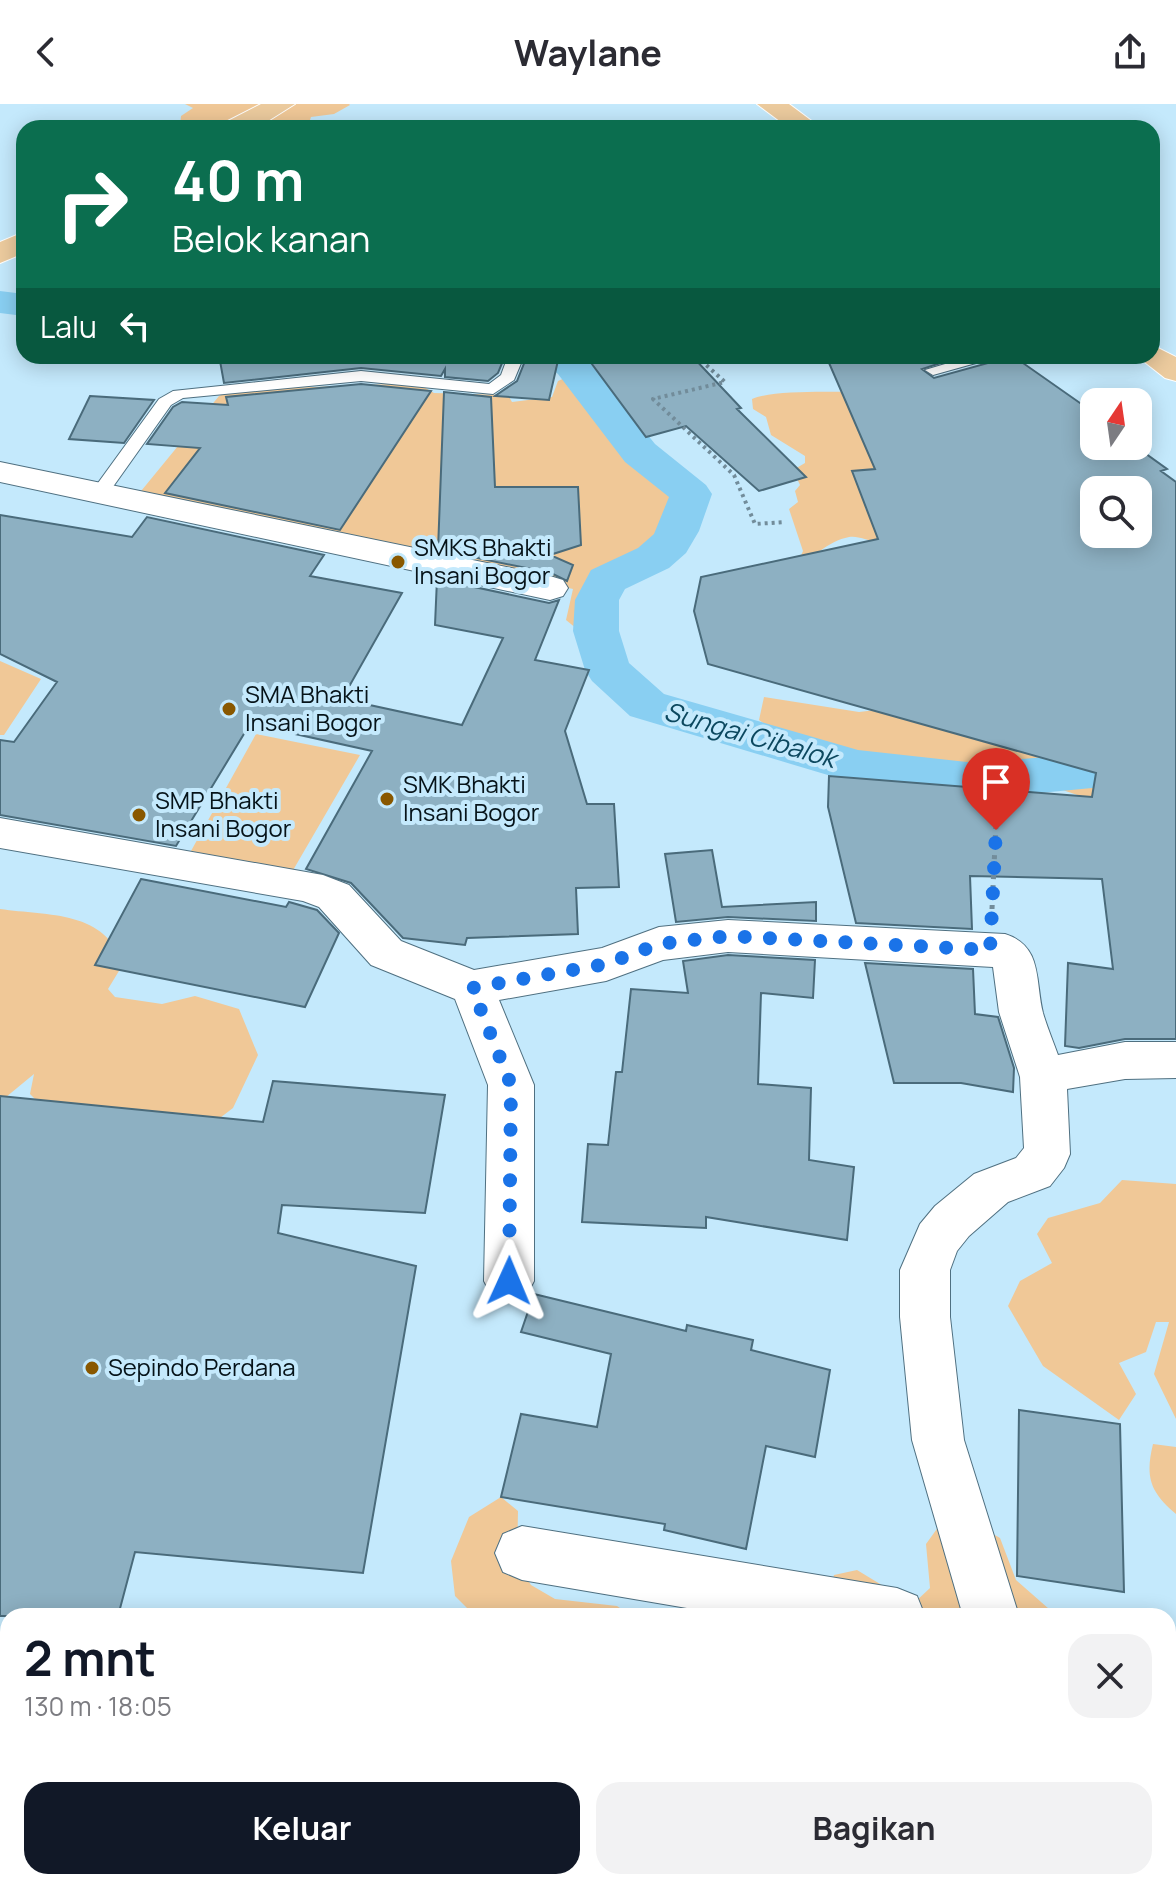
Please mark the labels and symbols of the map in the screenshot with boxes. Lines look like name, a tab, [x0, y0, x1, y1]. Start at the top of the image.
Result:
north arrow	[1080, 388, 1152, 460]
place label: SMKS Bhakti Insani Bogor	[414, 530, 552, 591]
marker: SMKS Bhakti Insani Bogor	[389, 553, 407, 571]
place label: SMA Bhakti Insani Bogor	[245, 677, 382, 738]
water label: Sungai Cibalok	[660, 692, 844, 777]
marker: SMA Bhakti Insani Bogor	[220, 700, 238, 718]
pin	[962, 748, 1030, 830]
place label: SMK Bhakti Insani Bogor	[403, 767, 540, 828]
place label: SMP Bhakti Insani Bogor	[155, 783, 292, 844]
marker: SMK Bhakti Insani Bogor	[378, 790, 396, 808]
marker: SMP Bhakti Insani Bogor	[130, 806, 148, 824]
position arrow	[467, 1239, 551, 1323]
place label: Sepindo Perdana	[108, 1350, 296, 1383]
marker: Sepindo Perdana	[83, 1359, 101, 1377]

